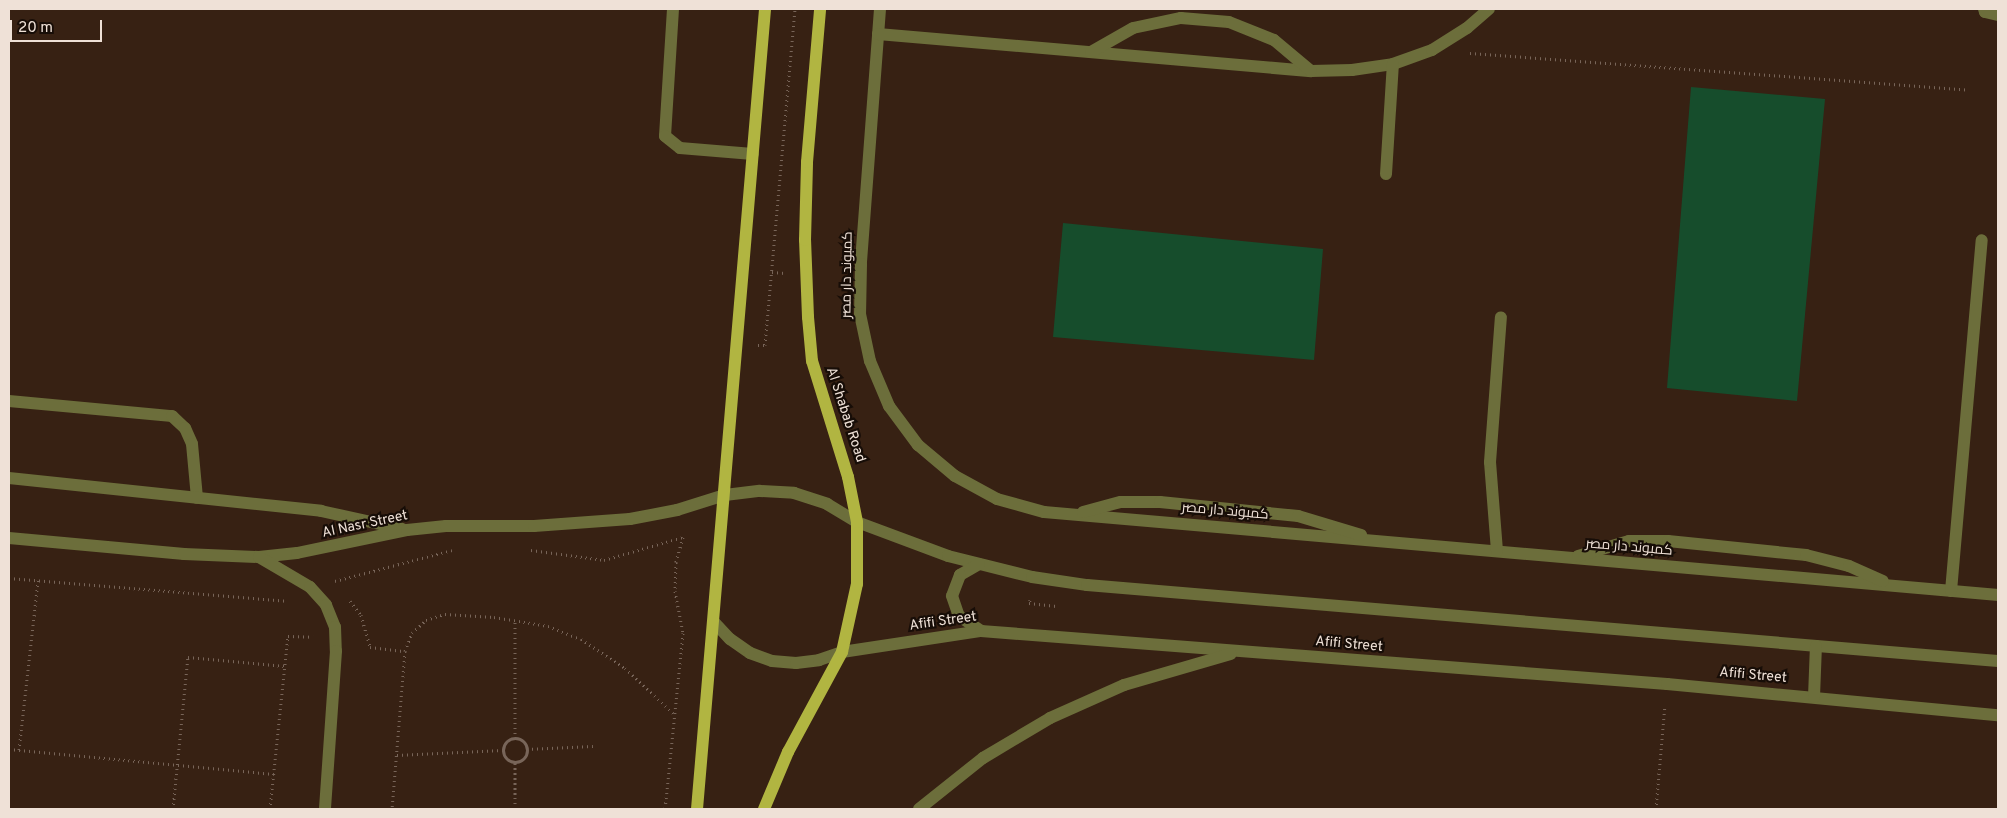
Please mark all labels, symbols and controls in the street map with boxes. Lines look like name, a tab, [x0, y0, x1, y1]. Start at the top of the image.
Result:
scale bar	[12, 10, 105, 42]
text: 20 m	[18, 19, 53, 38]
street label: كمبوند دار مصر	[839, 231, 857, 319]
street label: Al Shabab Road	[822, 365, 868, 465]
street label: كمبوند دار مصر	[1181, 500, 1269, 524]
street label: Al Nasr Street	[321, 508, 409, 542]
street label: كمبوند دار مصر	[1585, 536, 1673, 560]
street label: Afifi Street	[908, 609, 978, 635]
street label: Afifi Street	[1315, 634, 1383, 656]
street label: Afifi Street	[1719, 665, 1787, 687]

